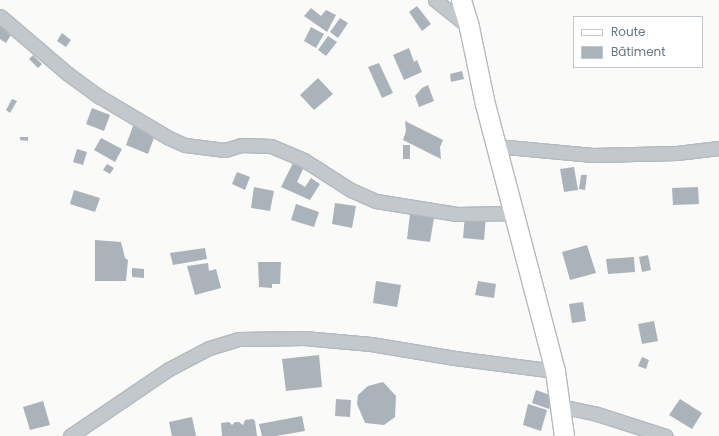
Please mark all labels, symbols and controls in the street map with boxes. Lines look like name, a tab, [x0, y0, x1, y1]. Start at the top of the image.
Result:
legend	[573, 16, 703, 68]
text: Route	[611, 23, 645, 40]
text: Bâtiment	[611, 43, 666, 60]

